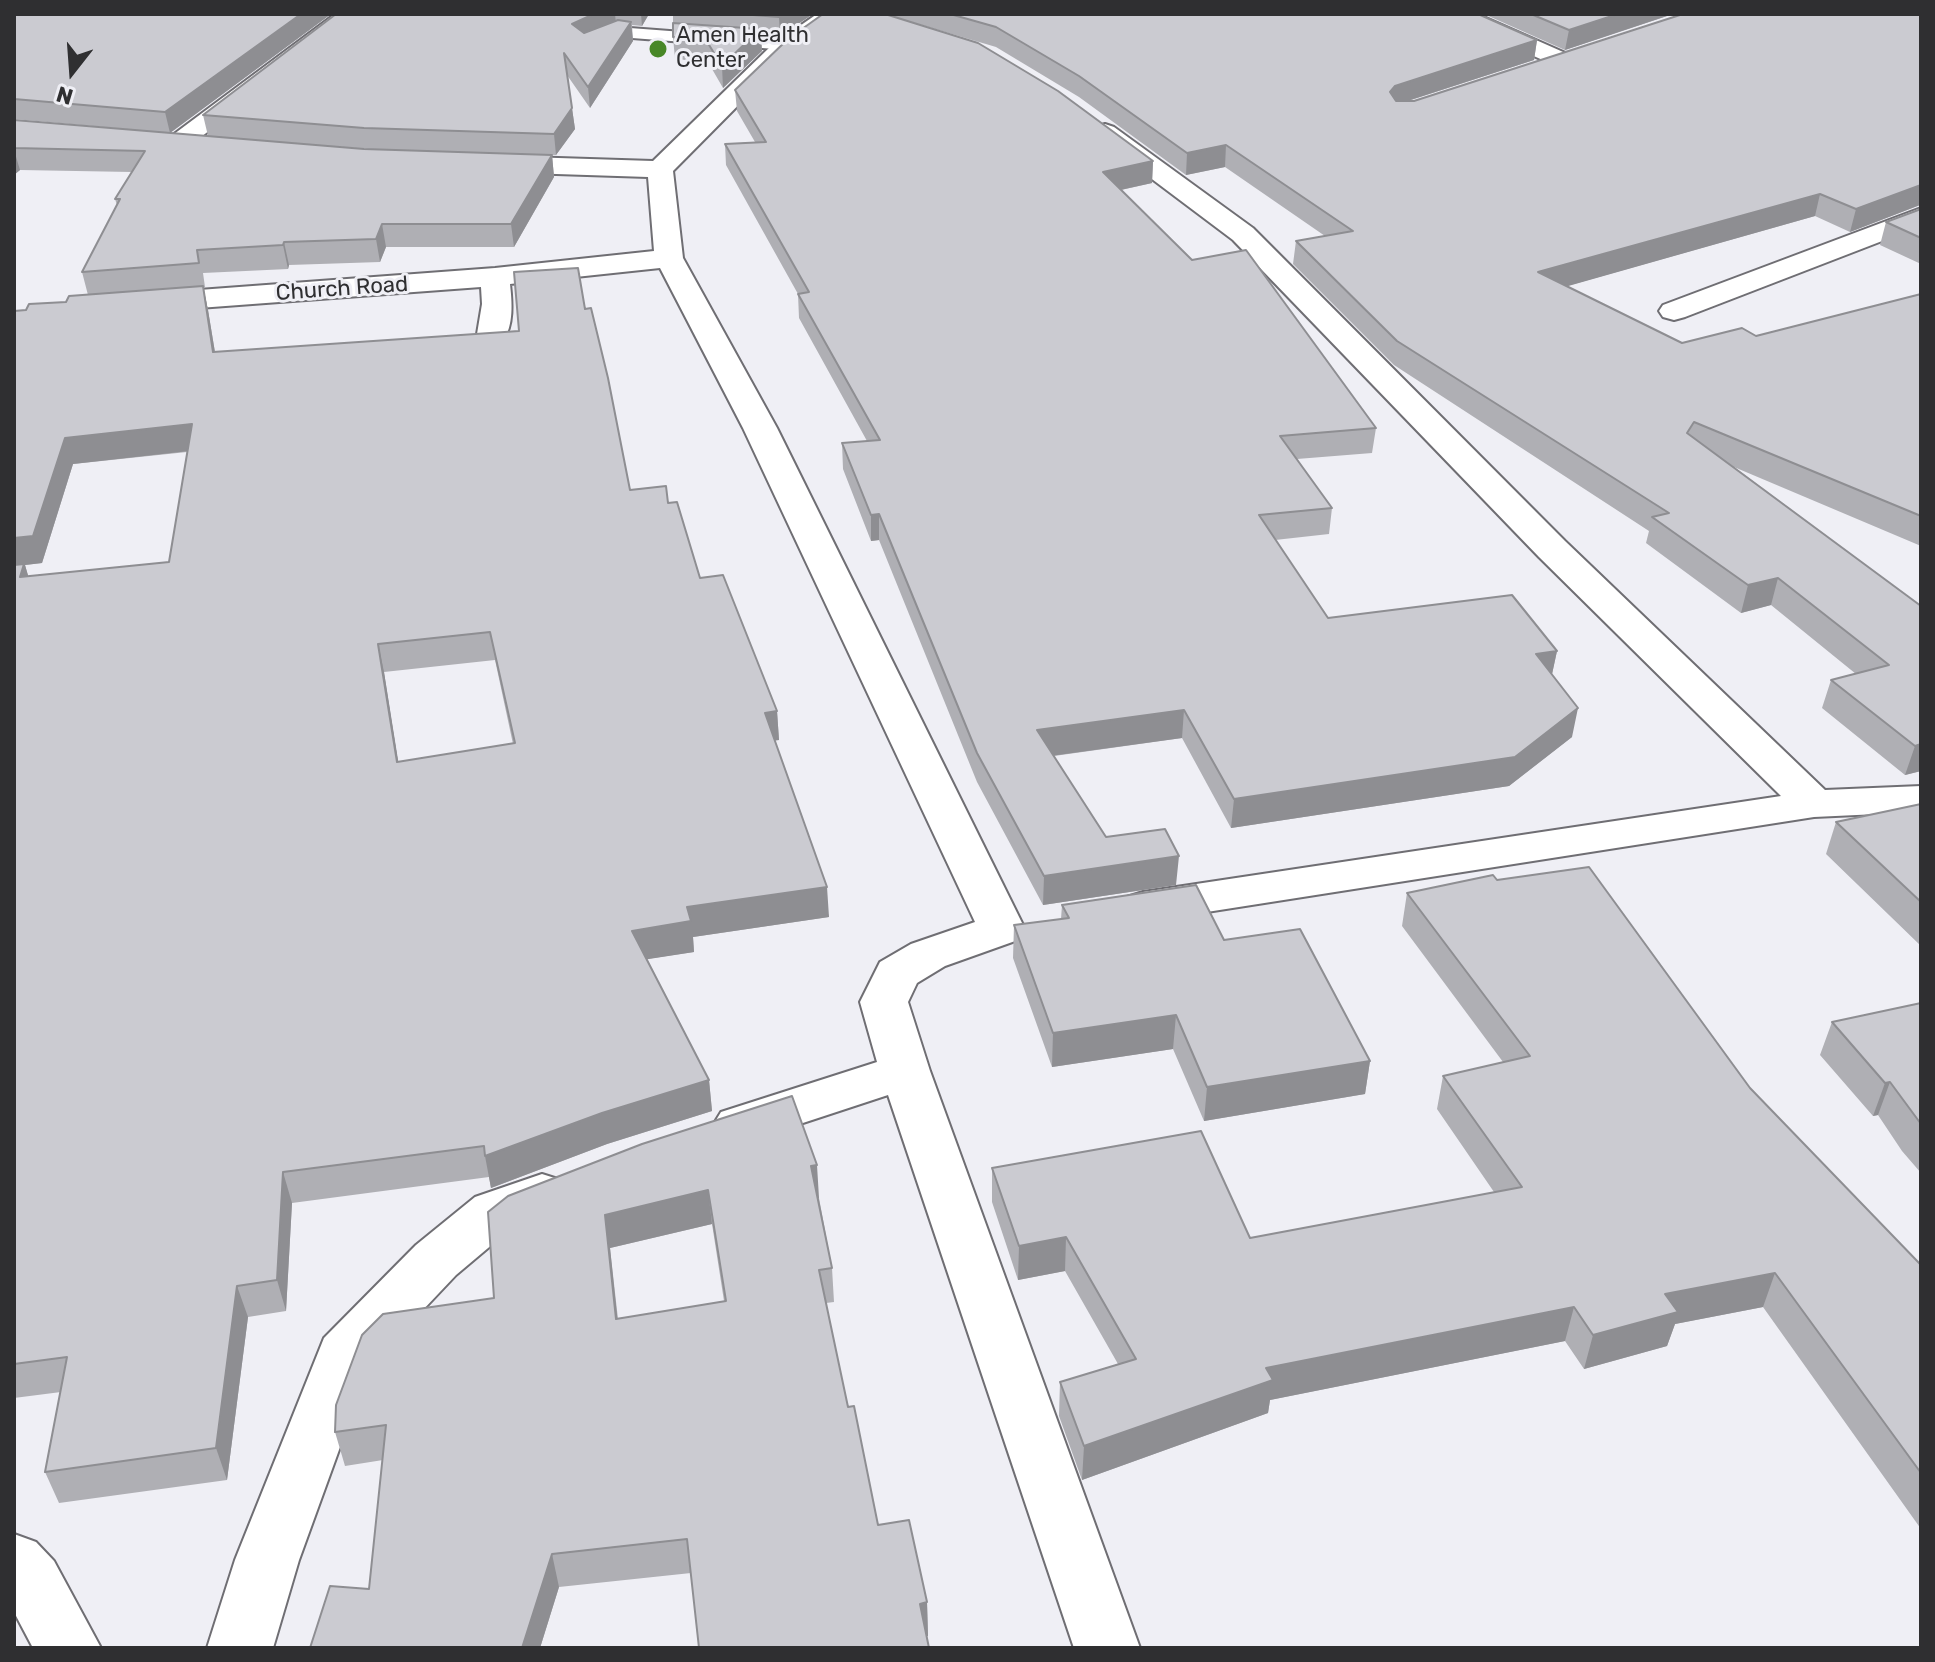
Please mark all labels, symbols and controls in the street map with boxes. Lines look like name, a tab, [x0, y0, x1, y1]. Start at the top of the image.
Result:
place label: Amen Health Center	[676, 23, 809, 74]
north arrow	[32, 32, 112, 112]
marker: Amen Health Center	[647, 38, 669, 60]
text: N	[53, 80, 76, 111]
street label: Church Road	[275, 271, 409, 307]

